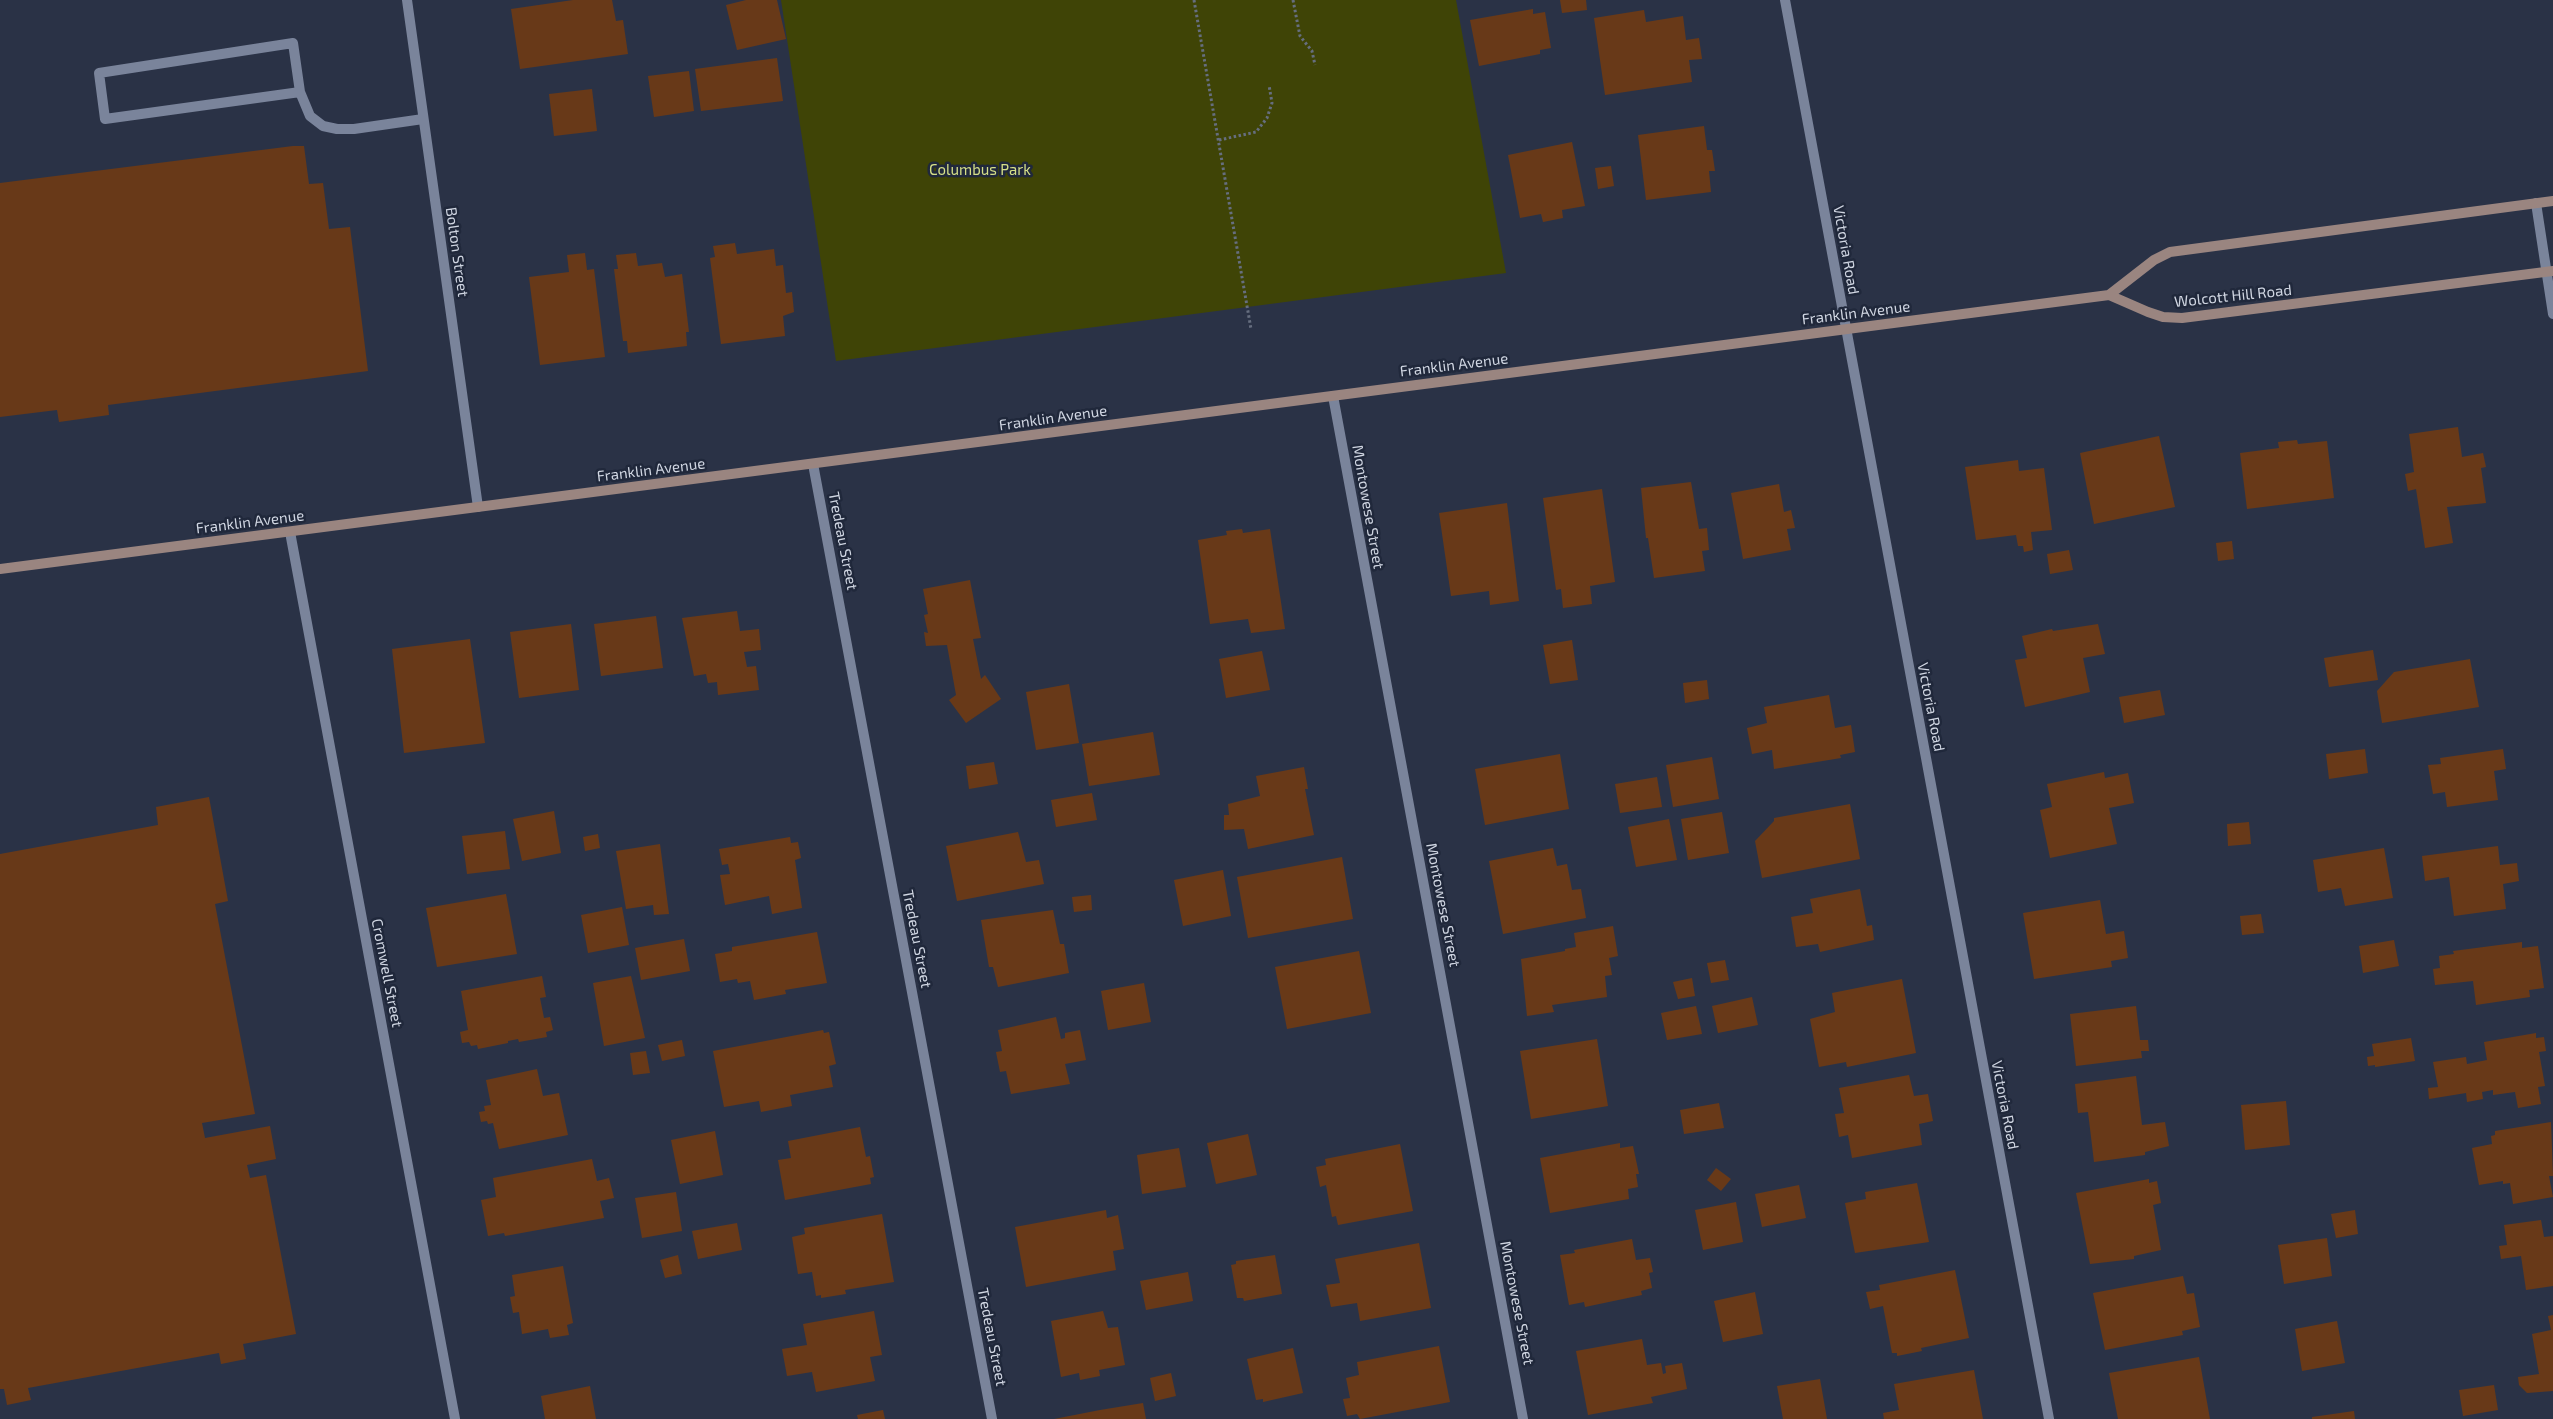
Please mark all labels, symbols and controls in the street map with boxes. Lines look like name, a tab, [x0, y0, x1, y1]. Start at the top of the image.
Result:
park label: Columbus Park	[929, 161, 1031, 179]
street label: Victoria Road	[1829, 204, 1863, 296]
street label: Bolton Street	[442, 206, 472, 298]
street label: Wolcott Hill Road	[2173, 281, 2293, 311]
street label: Franklin Avenue	[1801, 297, 1911, 329]
street label: Franklin Avenue	[1399, 349, 1509, 381]
street label: Franklin Avenue	[998, 402, 1108, 434]
street label: Montowese Street	[1348, 444, 1388, 570]
street label: Franklin Avenue	[596, 454, 706, 486]
street label: Tredeau Street	[825, 490, 861, 592]
street label: Franklin Avenue	[195, 506, 305, 538]
street label: Victoria Road	[1914, 661, 1948, 753]
street label: Montowese Street	[1422, 842, 1464, 968]
street label: Tredeau Street	[899, 888, 935, 990]
street label: Cromwell Street	[368, 917, 406, 1029]
street label: Victoria Road	[1988, 1059, 2022, 1151]
street label: Montowese Street	[1496, 1240, 1538, 1366]
street label: Tredeau Street	[974, 1286, 1010, 1388]

